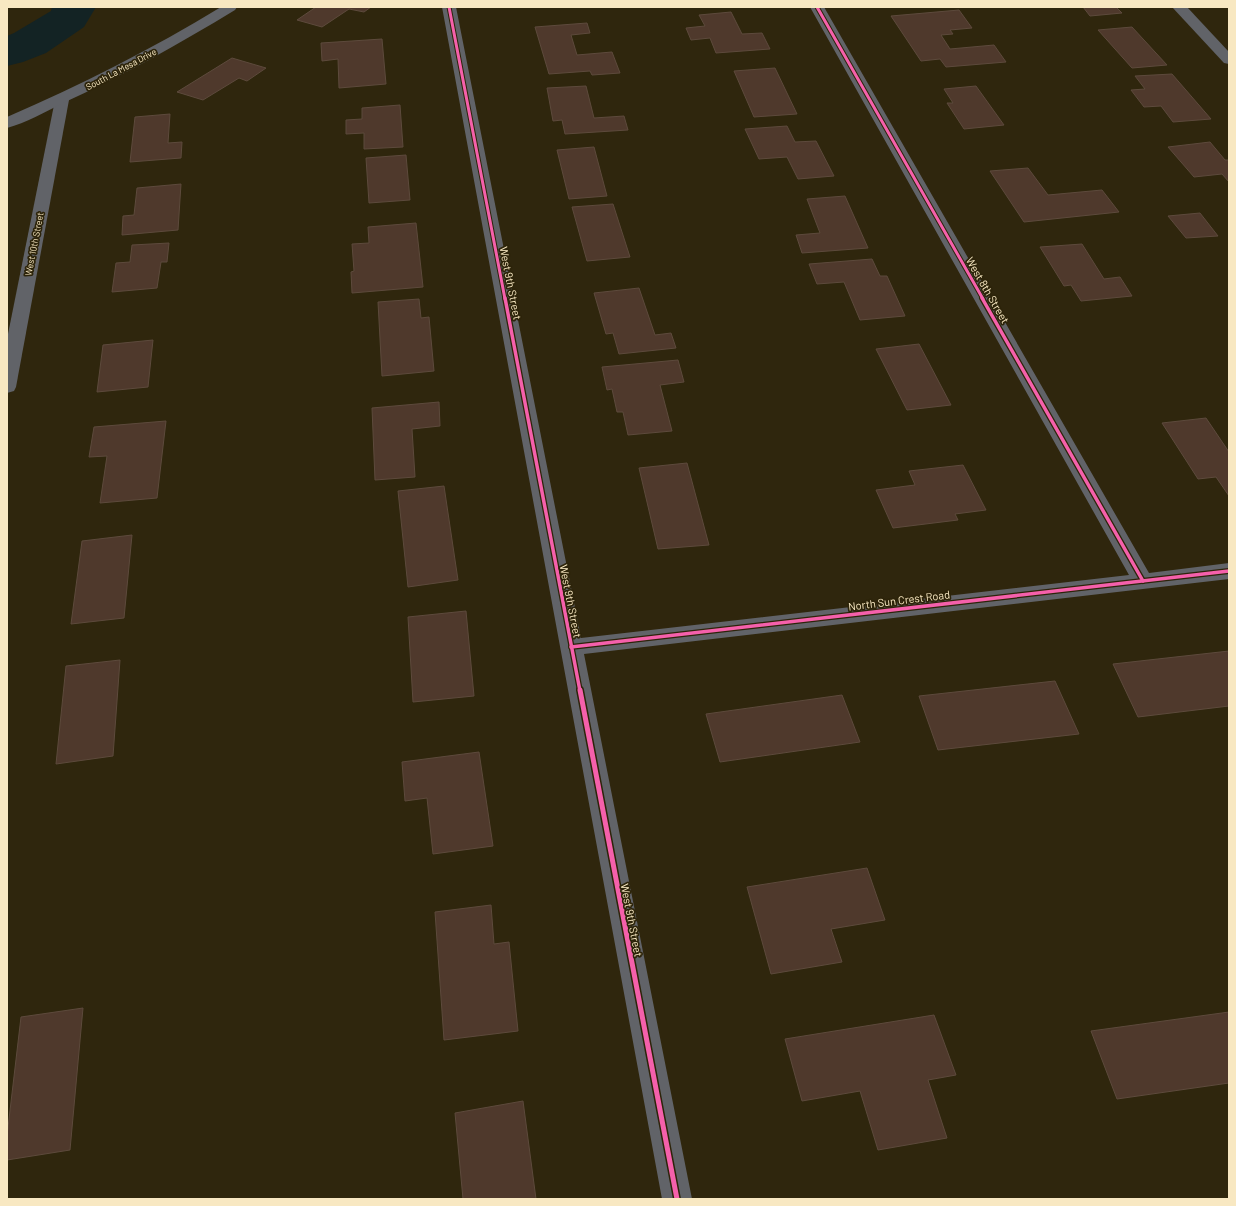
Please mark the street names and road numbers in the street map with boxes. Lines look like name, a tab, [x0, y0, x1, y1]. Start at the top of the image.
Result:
street label: South La Mesa Drive	[84, 46, 158, 92]
street label: West 10th Street	[22, 211, 46, 277]
street label: West 9th Street	[498, 245, 524, 321]
street label: West 8th Street	[964, 255, 1012, 325]
street label: West 9th Street	[558, 563, 584, 639]
street label: North Sun Crest Road	[847, 587, 951, 613]
street label: West 9th Street	[619, 882, 645, 958]

